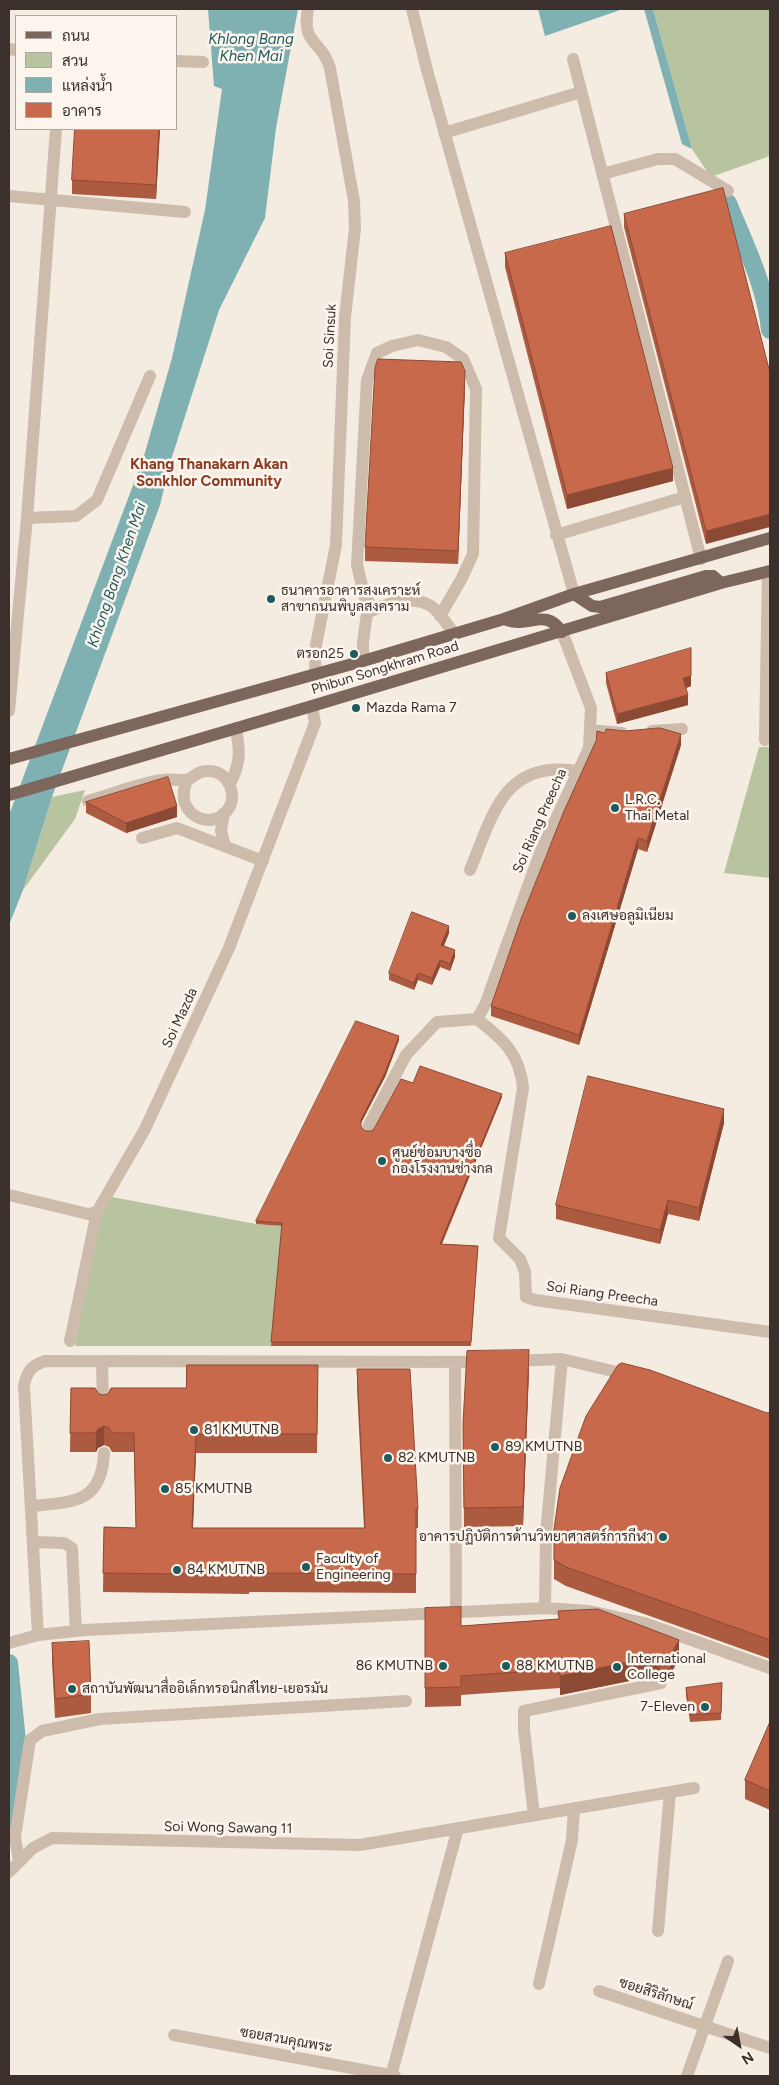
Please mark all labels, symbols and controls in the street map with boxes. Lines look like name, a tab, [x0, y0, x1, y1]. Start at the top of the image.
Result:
legend	[15, 15, 178, 130]
text: ถนน	[62, 27, 90, 45]
water label: Khlong Bang Khen Mai	[208, 31, 294, 66]
text: สวน	[62, 52, 88, 70]
text: แหล่งน้ำ	[62, 77, 113, 95]
text: อาคาร	[62, 102, 102, 120]
street label: Soi Sinsuk	[320, 304, 340, 368]
district label: Khang Thanakarn Akan Sonkhlor Community	[130, 456, 288, 491]
water label: Khlong Bang Khen Mai	[84, 500, 150, 650]
place label: ธนาคารอาคารสงเคราะห์ สาขาถนนพิบูลสงคราม	[281, 583, 421, 616]
marker: ธนาคารอาคารสงเคราะห์ สาขาถนนพิบูลสงคราม	[265, 593, 277, 605]
street label: Phibun Songkhram Road	[309, 638, 461, 698]
place label: ตรอก25	[297, 646, 344, 662]
marker: ตรอก25	[348, 648, 360, 660]
place label: Mazda Rama 7	[366, 700, 457, 716]
marker: Mazda Rama 7	[350, 702, 362, 714]
street label: Soi Riang Preecha	[509, 766, 571, 876]
place label: L.R.C. Thai Metal	[625, 792, 689, 824]
marker: L.R.C. Thai Metal	[609, 802, 621, 814]
place label: ลงเศษอลูมิเนียม	[582, 908, 674, 924]
marker: ลงเศษอลูมิเนียม	[566, 910, 578, 922]
street label: Soi Mazda	[159, 985, 201, 1051]
place label: ศูนย์ซ่อมบางซื่อ กองโรงงานช่างกล	[392, 1145, 493, 1178]
marker: ศูนย์ซ่อมบางซื่อ กองโรงงานช่างกล	[376, 1155, 388, 1167]
street label: Soi Riang Preecha	[545, 1278, 659, 1310]
place label: 81 KMUTNB	[204, 1422, 279, 1438]
marker: 81 KMUTNB	[188, 1424, 200, 1436]
place label: 89 KMUTNB	[505, 1439, 582, 1455]
marker: 89 KMUTNB	[489, 1441, 501, 1453]
place label: 82 KMUTNB	[398, 1450, 475, 1466]
marker: 82 KMUTNB	[382, 1452, 394, 1464]
place label: 85 KMUTNB	[175, 1481, 252, 1497]
marker: 85 KMUTNB	[159, 1483, 171, 1495]
place label: อาคารปฏิบัติการด้านวิทยาศาสตร์การกีฬา	[419, 1529, 653, 1545]
marker: อาคารปฏิบัติการด้านวิทยาศาสตร์การกีฬา	[657, 1531, 669, 1543]
place label: Faculty of Engineering	[316, 1551, 391, 1584]
marker: Faculty of Engineering	[300, 1561, 312, 1573]
place label: 84 KMUTNB	[187, 1562, 265, 1578]
marker: 84 KMUTNB	[171, 1564, 183, 1576]
place label: International College	[627, 1651, 706, 1684]
place label: 86 KMUTNB	[356, 1658, 433, 1674]
place label: 88 KMUTNB	[516, 1658, 594, 1674]
marker: 86 KMUTNB	[437, 1660, 449, 1672]
marker: 88 KMUTNB	[500, 1660, 512, 1672]
marker: International College	[611, 1661, 623, 1673]
place label: สถาบันพัฒนาสื่ออิเล็กทรอนิกส์ไทย-เยอรมัน	[82, 1681, 328, 1697]
marker: สถาบันพัฒนาสื่ออิเล็กทรอนิกส์ไทย-เยอรมัน	[66, 1683, 78, 1695]
place label: 7-Eleven	[640, 1699, 695, 1715]
marker: 7-Eleven	[699, 1701, 711, 1713]
street label: Soi Wong Sawang 11	[164, 1818, 292, 1838]
street label: ซอยสิริลักษณ์	[617, 1974, 695, 2014]
north arrow	[714, 2020, 764, 2070]
street label: ซอยสวนคุณพระ	[239, 2024, 333, 2056]
text: N	[738, 2048, 757, 2068]

